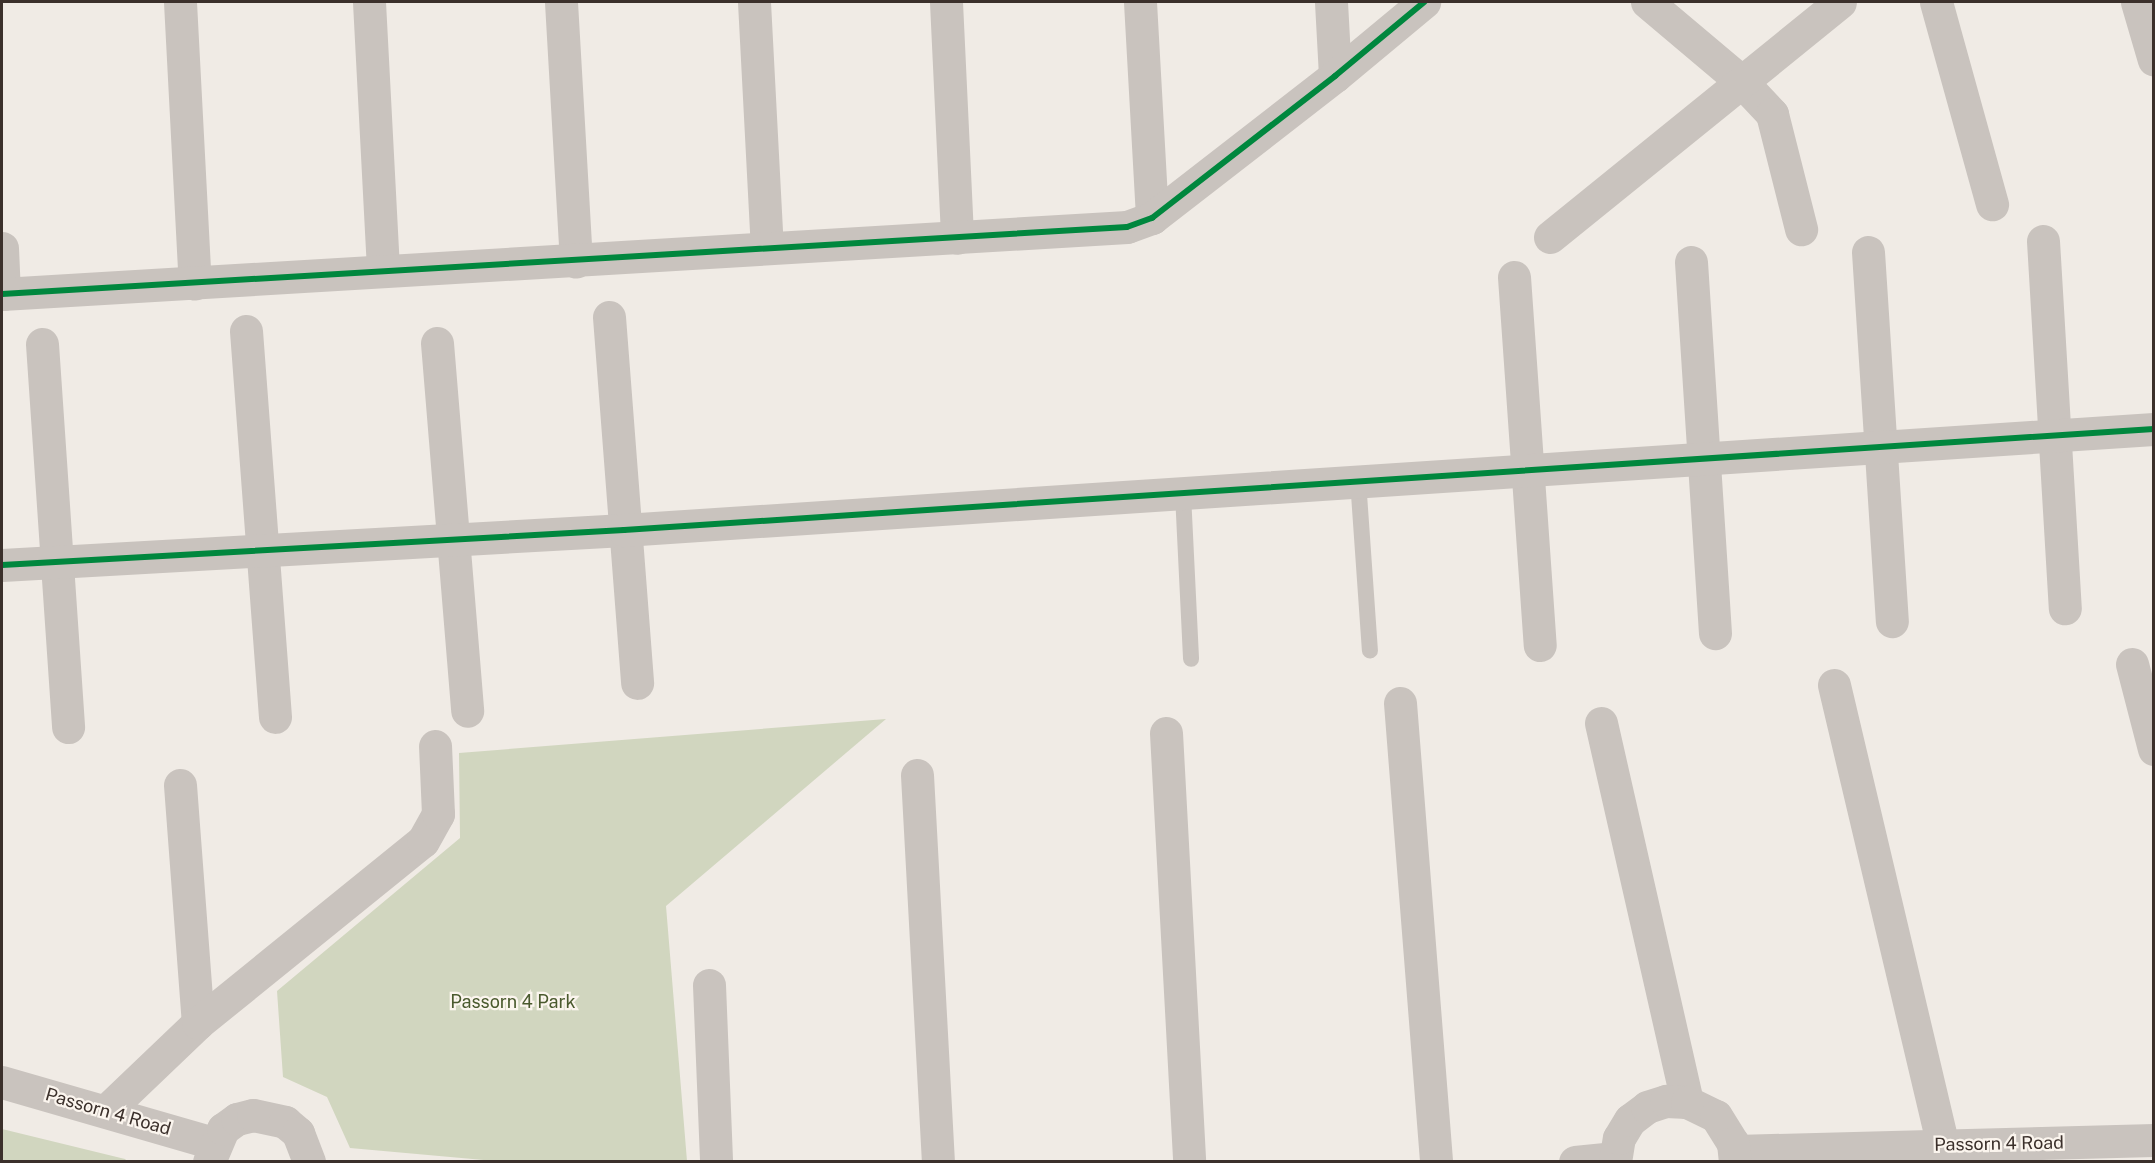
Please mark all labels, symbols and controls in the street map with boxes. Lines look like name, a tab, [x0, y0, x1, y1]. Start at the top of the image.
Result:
park label: Passorn 4 Park	[450, 991, 576, 1013]
street label: Passorn 4 Road	[43, 1084, 173, 1140]
street label: Passorn 4 Road	[1934, 1132, 2064, 1156]

